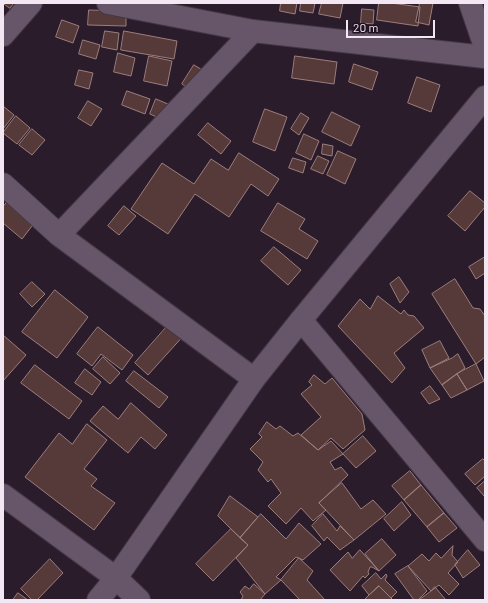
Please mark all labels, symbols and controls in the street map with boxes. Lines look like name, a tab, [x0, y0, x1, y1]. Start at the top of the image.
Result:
scale bar	[348, 12, 437, 38]
text: 20 m	[353, 20, 379, 34]

